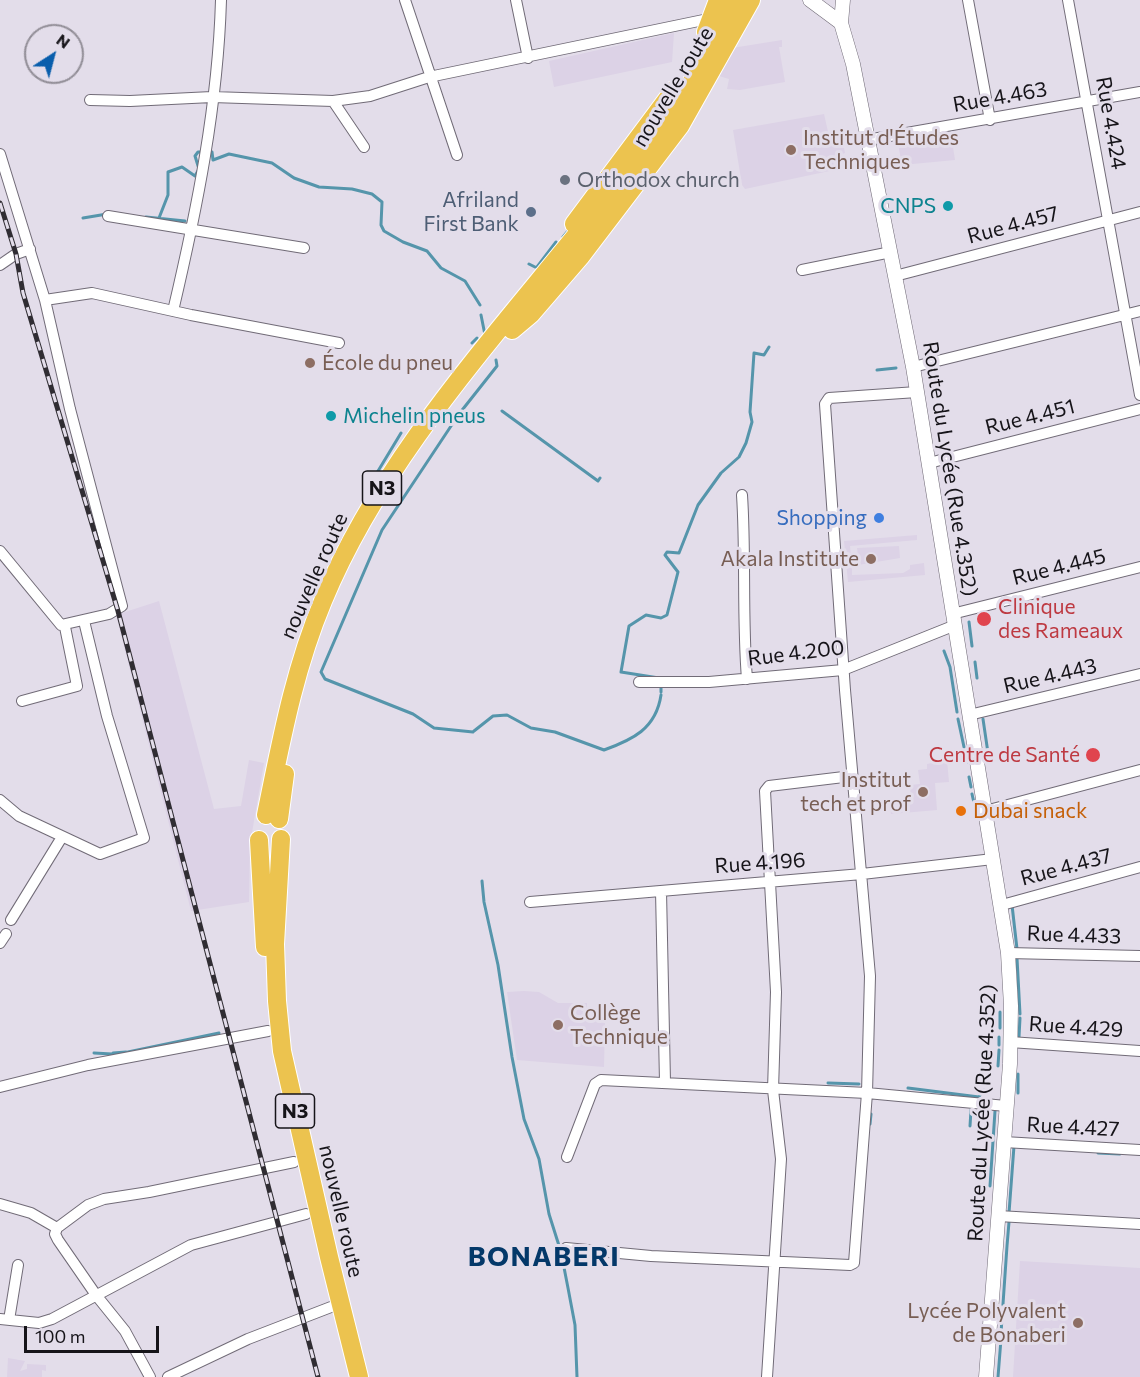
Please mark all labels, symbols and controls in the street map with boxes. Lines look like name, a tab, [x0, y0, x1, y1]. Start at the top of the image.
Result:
street label: nouvelle route	[627, 22, 719, 152]
north arrow	[24, 24, 84, 84]
text: N	[53, 29, 74, 52]
street label: Rue 4.424	[1090, 74, 1132, 172]
street label: Rue 4.463	[951, 76, 1049, 118]
place label: Institut d'Études Techniques	[803, 125, 959, 175]
marker: Institut d'Études Techniques	[784, 143, 798, 157]
place label: Orthodox church	[577, 167, 740, 193]
marker: Orthodox church	[558, 173, 572, 187]
place label: Afriland First Bank	[423, 187, 519, 237]
place label: CNPS	[880, 193, 936, 219]
marker: CNPS	[941, 199, 955, 213]
street label: Rue 4.457	[965, 201, 1061, 249]
marker: Afriland First Bank	[524, 205, 538, 219]
street label: Route du Lycée (Rue 4.352)	[917, 340, 983, 598]
place label: École du pneu	[322, 350, 453, 376]
marker: École du pneu	[303, 356, 317, 370]
street label: Rue 4.451	[983, 394, 1077, 440]
place label: Michelin pneus	[343, 403, 486, 429]
marker: Michelin pneus	[324, 409, 338, 423]
road number: N3	[362, 471, 401, 505]
place label: Shopping	[776, 505, 867, 531]
street label: nouvelle route	[275, 509, 353, 643]
marker: Shopping	[872, 511, 886, 525]
street label: Rue 4.445	[1010, 543, 1108, 591]
place label: Akala Institute	[721, 546, 859, 572]
marker: Akala Institute	[864, 552, 878, 566]
place label: Clinique des Rameaux	[998, 594, 1123, 644]
marker: Clinique des Rameaux	[975, 610, 993, 628]
street label: Rue 4.200	[746, 635, 846, 671]
street label: Rue 4.443	[1001, 653, 1099, 699]
place label: Centre de Santé	[929, 742, 1080, 768]
marker: Centre de Santé	[1084, 746, 1102, 764]
place label: Institut tech et prof	[800, 767, 911, 817]
marker: Institut tech et prof	[916, 785, 930, 799]
place label: Dubai snack	[973, 798, 1087, 824]
marker: Dubai snack	[954, 804, 968, 818]
street label: Rue 4.437	[1018, 843, 1114, 891]
street label: Rue 4.196	[714, 847, 806, 879]
street label: Rue 4.433	[1026, 921, 1122, 949]
street label: Route du Lycée (Rue 4.352)	[963, 984, 1001, 1242]
place label: Collège Technique	[570, 1000, 668, 1050]
street label: Rue 4.429	[1028, 1011, 1124, 1043]
marker: Collège Technique	[551, 1018, 565, 1032]
road number: N3	[276, 1094, 314, 1128]
street label: Rue 4.427	[1026, 1112, 1120, 1142]
street label: nouvelle route	[313, 1142, 369, 1280]
district label: BONABERI	[468, 1241, 620, 1273]
place label: Lycée Polyvalent de Bonaberi	[907, 1298, 1066, 1348]
scale bar	[27, 1314, 162, 1352]
marker: Lycée Polyvalent de Bonaberi	[1071, 1316, 1085, 1330]
text: 100 m	[35, 1325, 85, 1347]

